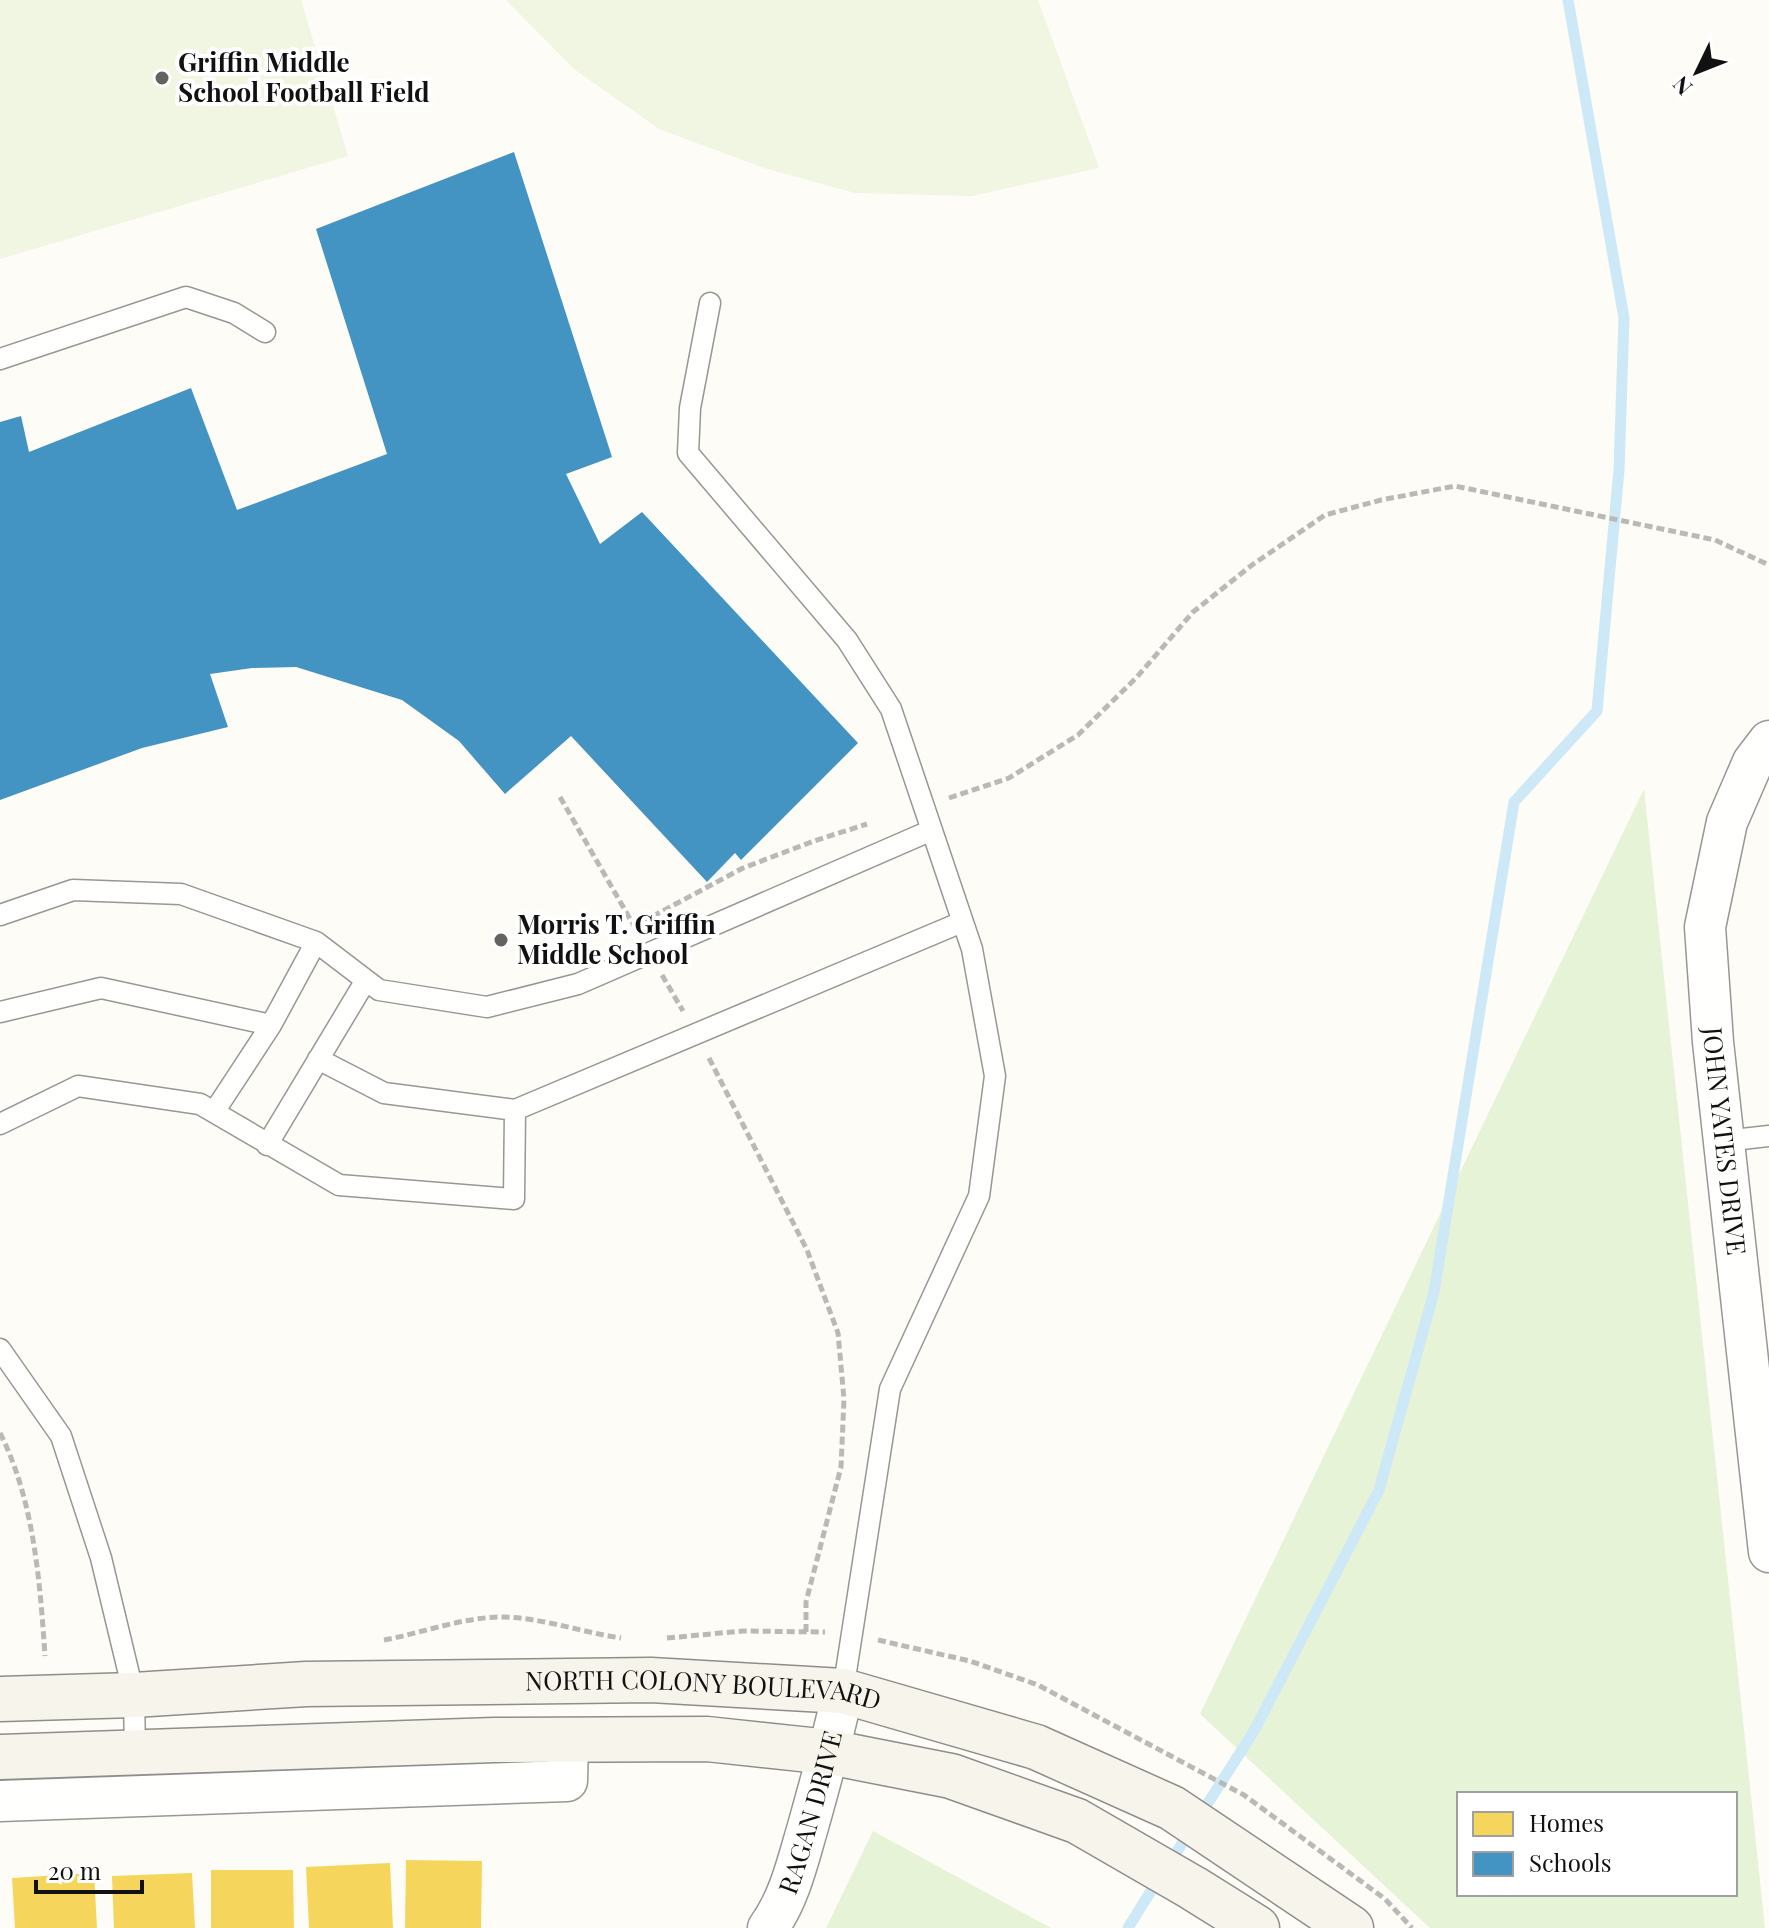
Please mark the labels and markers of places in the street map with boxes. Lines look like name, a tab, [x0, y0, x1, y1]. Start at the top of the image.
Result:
place label: Griffin Middle School Football Field	[178, 44, 430, 109]
marker: Griffin Middle School Football Field	[153, 69, 171, 87]
place label: Morris T. Griffin Middle School	[517, 906, 716, 971]
marker: Morris T. Griffin Middle School	[492, 931, 510, 949]

